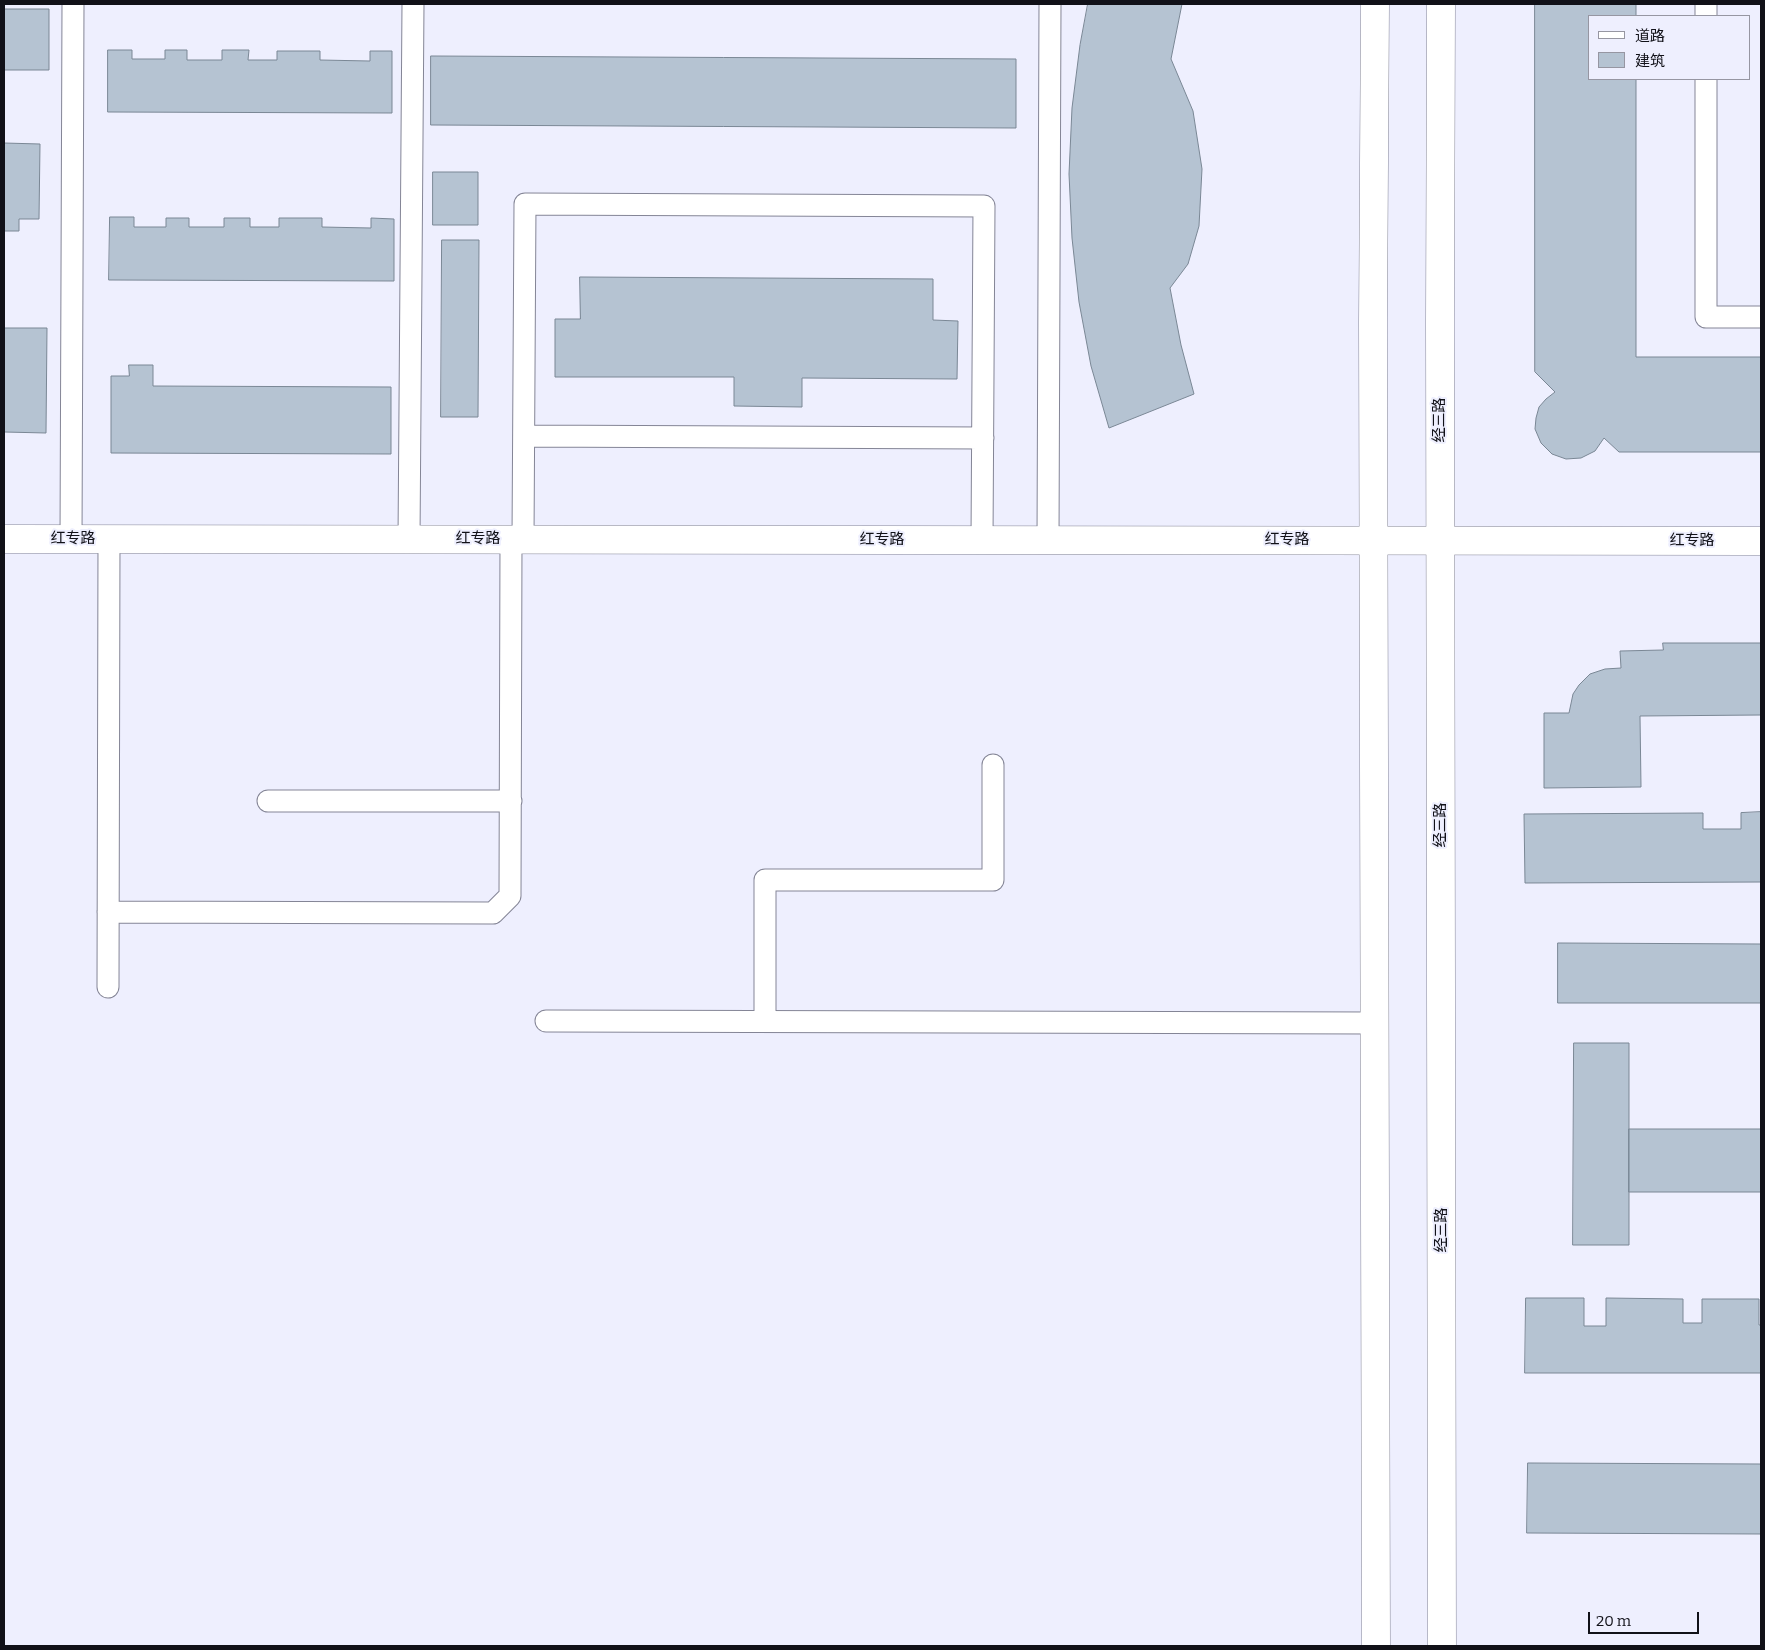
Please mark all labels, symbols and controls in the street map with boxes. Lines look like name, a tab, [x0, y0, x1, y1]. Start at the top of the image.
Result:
legend	[1588, 15, 1750, 80]
text: 道路	[1635, 27, 1665, 45]
text: 建筑	[1635, 52, 1665, 70]
street label: 经三路	[1431, 398, 1449, 442]
street label: 红专路	[51, 530, 95, 548]
street label: 红专路	[456, 530, 500, 548]
street label: 红专路	[860, 531, 904, 549]
street label: 红专路	[1265, 531, 1309, 549]
street label: 红专路	[1670, 532, 1714, 550]
street label: 经三路	[1432, 803, 1450, 847]
street label: 经三路	[1433, 1208, 1451, 1252]
scale bar	[1590, 1602, 1701, 1634]
text: 20 m	[1596, 1612, 1631, 1630]

